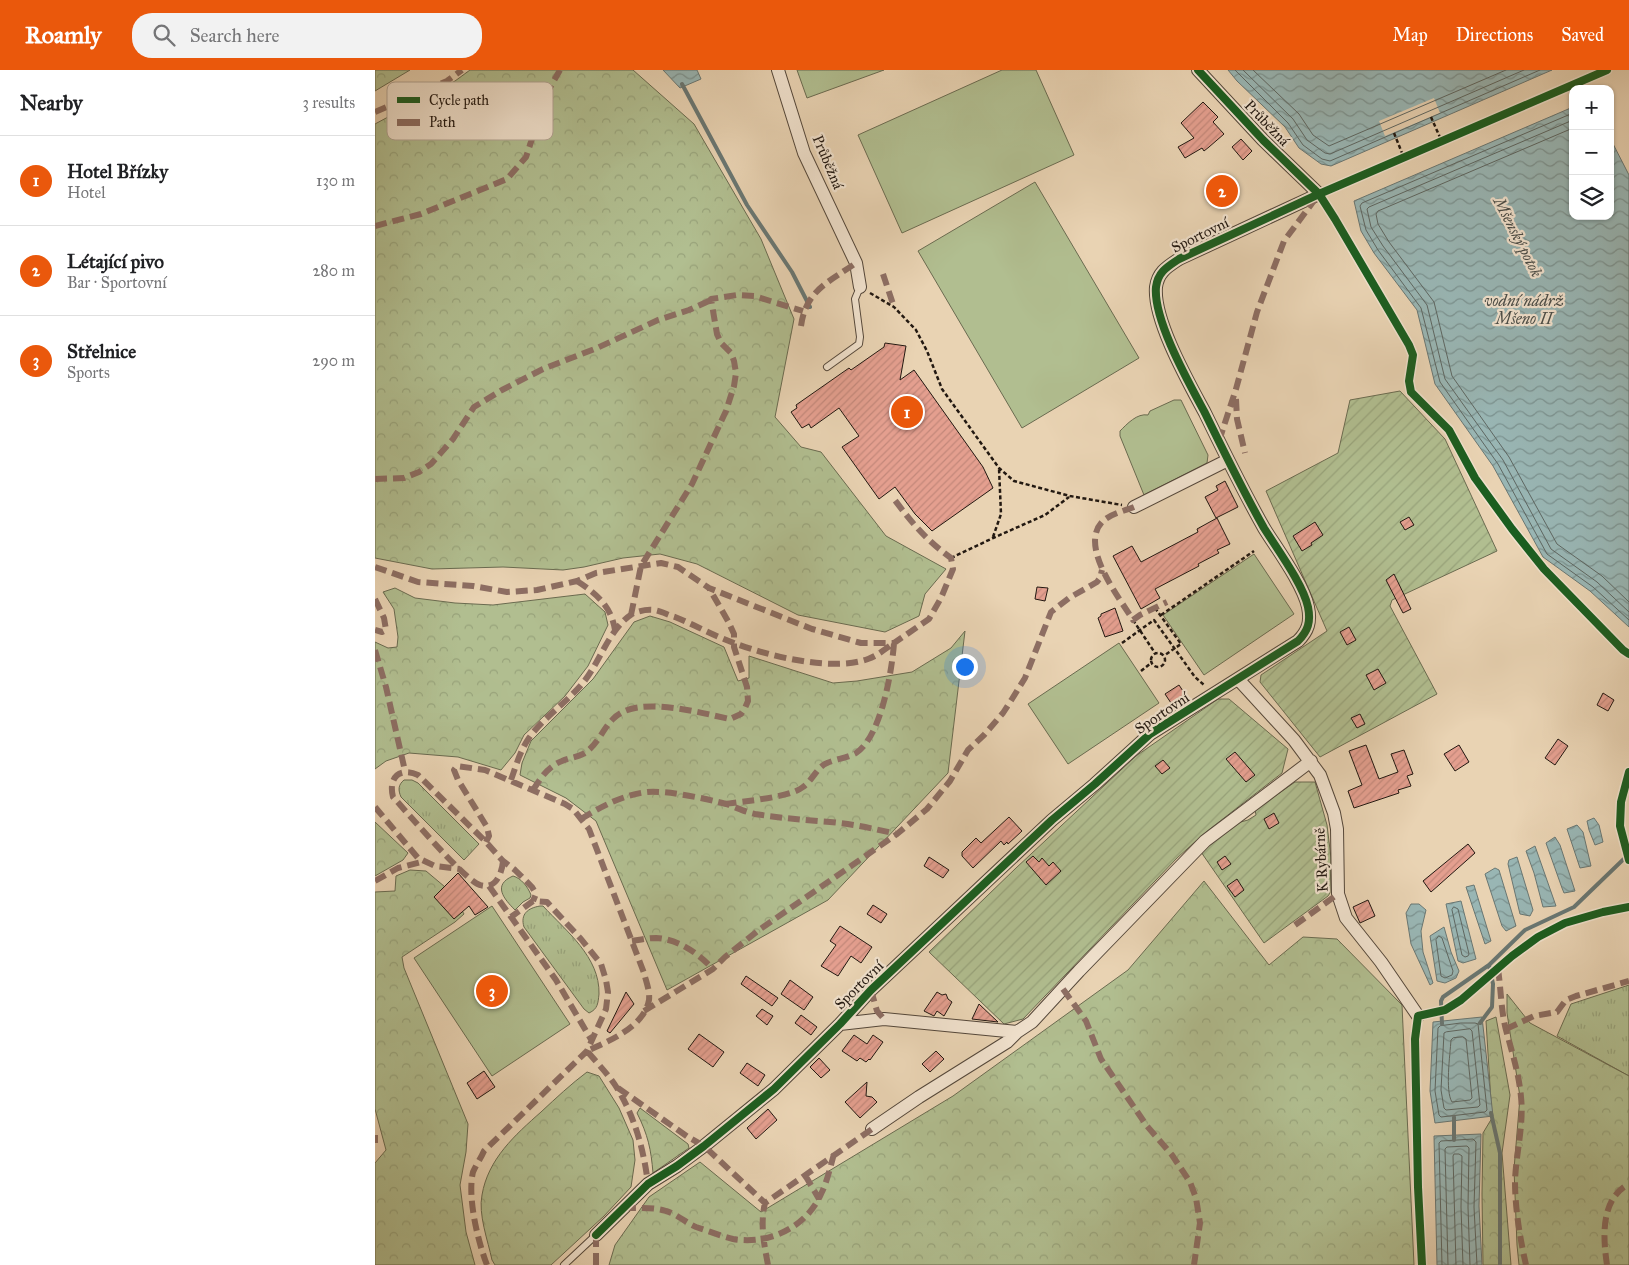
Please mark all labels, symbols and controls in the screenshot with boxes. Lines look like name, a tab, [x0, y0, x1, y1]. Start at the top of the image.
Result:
search box	[132, 13, 482, 58]
text: Roamly	[25, 20, 102, 50]
icon: search	[150, 21, 178, 49]
text: Search here	[190, 24, 280, 47]
text: Map	[1392, 24, 1428, 46]
text: Directions	[1456, 24, 1533, 46]
text: Saved	[1561, 24, 1604, 46]
legend	[387, 82, 553, 140]
map controls	[1569, 85, 1614, 220]
button: +	[1569, 85, 1614, 130]
text: Nearby	[20, 90, 83, 116]
text: Cycle path	[429, 92, 489, 109]
text: 3 results	[302, 93, 355, 112]
street label: Průběžná	[1241, 96, 1294, 150]
text: Path	[429, 114, 456, 131]
button: −	[1569, 130, 1614, 175]
street label: Průběžná	[809, 132, 848, 192]
text: Hotel Břízky	[67, 160, 168, 183]
text: 1	[33, 171, 39, 190]
text: 130 m	[316, 171, 355, 190]
pin: 2	[1206, 172, 1238, 210]
button: layers	[1569, 175, 1614, 220]
text: Hotel	[67, 183, 105, 202]
water label: Mšenský potok	[1488, 192, 1546, 281]
street label: Sportovní	[1168, 213, 1232, 257]
text: Létající pivo	[67, 250, 164, 273]
text: 2	[32, 261, 40, 280]
text: 280 m	[312, 261, 355, 280]
text: Bar · Sportovní	[67, 273, 167, 292]
water label: vodní nádrž Mšeno II	[1484, 291, 1564, 328]
text: Střelnice	[67, 340, 136, 363]
text: 3	[33, 351, 39, 370]
text: 290 m	[312, 351, 355, 370]
text: Sports	[67, 363, 110, 382]
pin: 1	[891, 393, 923, 431]
your location	[952, 654, 978, 680]
street label: Sportovní	[1131, 688, 1193, 738]
street label: K Rybárně	[1310, 827, 1332, 893]
street label: Sportovní	[831, 956, 888, 1013]
pin: 3	[476, 972, 508, 1010]

